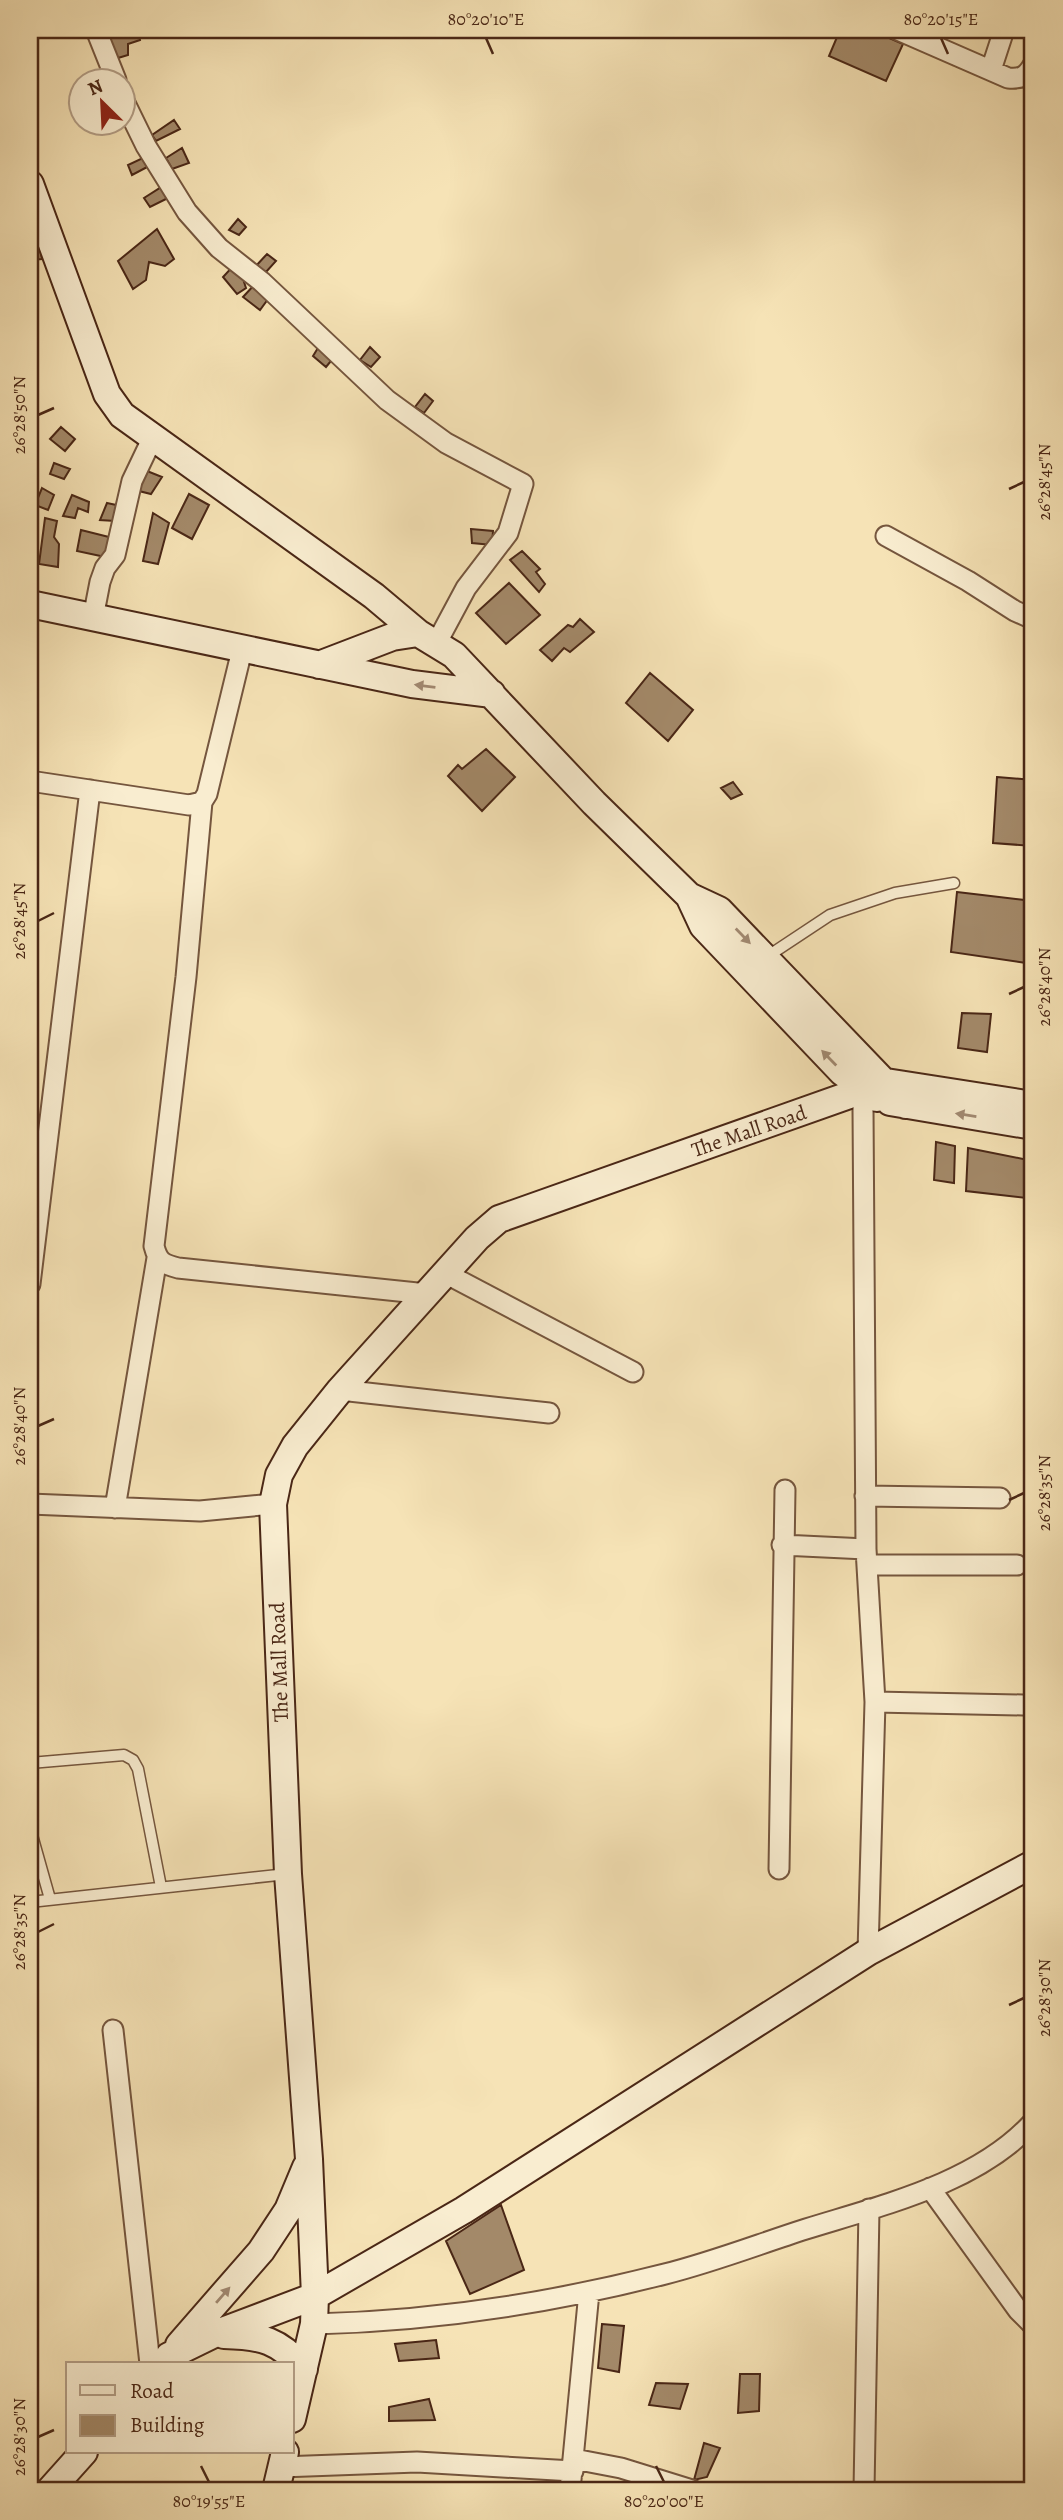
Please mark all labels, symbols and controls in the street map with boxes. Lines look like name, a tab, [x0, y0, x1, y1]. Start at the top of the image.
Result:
text: 80°20'10"E	[448, 7, 524, 31]
text: 80°20'15"E	[904, 7, 978, 31]
north arrow	[66, 66, 136, 136]
text: N	[84, 73, 107, 102]
text: 26°28'50"N	[7, 376, 31, 454]
text: 26°28'45"N	[1032, 443, 1056, 520]
one-way arrow	[413, 680, 435, 691]
text: 26°28'45"N	[7, 882, 31, 959]
one-way arrow	[735, 927, 751, 944]
text: 26°28'40"N	[1032, 948, 1056, 1026]
one-way arrow	[821, 1049, 837, 1067]
street label: The Mall Road	[688, 1098, 811, 1164]
one-way arrow	[955, 1109, 977, 1120]
text: 26°28'40"N	[7, 1387, 31, 1465]
text: 26°28'35"N	[1032, 1455, 1056, 1531]
street label: The Mall Road	[263, 1601, 295, 1722]
text: 26°28'35"N	[7, 1894, 31, 1970]
text: 26°28'30"N	[1032, 1959, 1056, 2037]
one-way arrow	[215, 2286, 230, 2303]
legend	[66, 2362, 294, 2454]
text: Road	[130, 2377, 174, 2405]
text: 26°28'30"N	[7, 2398, 31, 2476]
text: Building	[130, 2411, 205, 2439]
text: 80°19'55"E	[173, 2489, 245, 2513]
text: 80°20'00"E	[624, 2489, 704, 2513]

